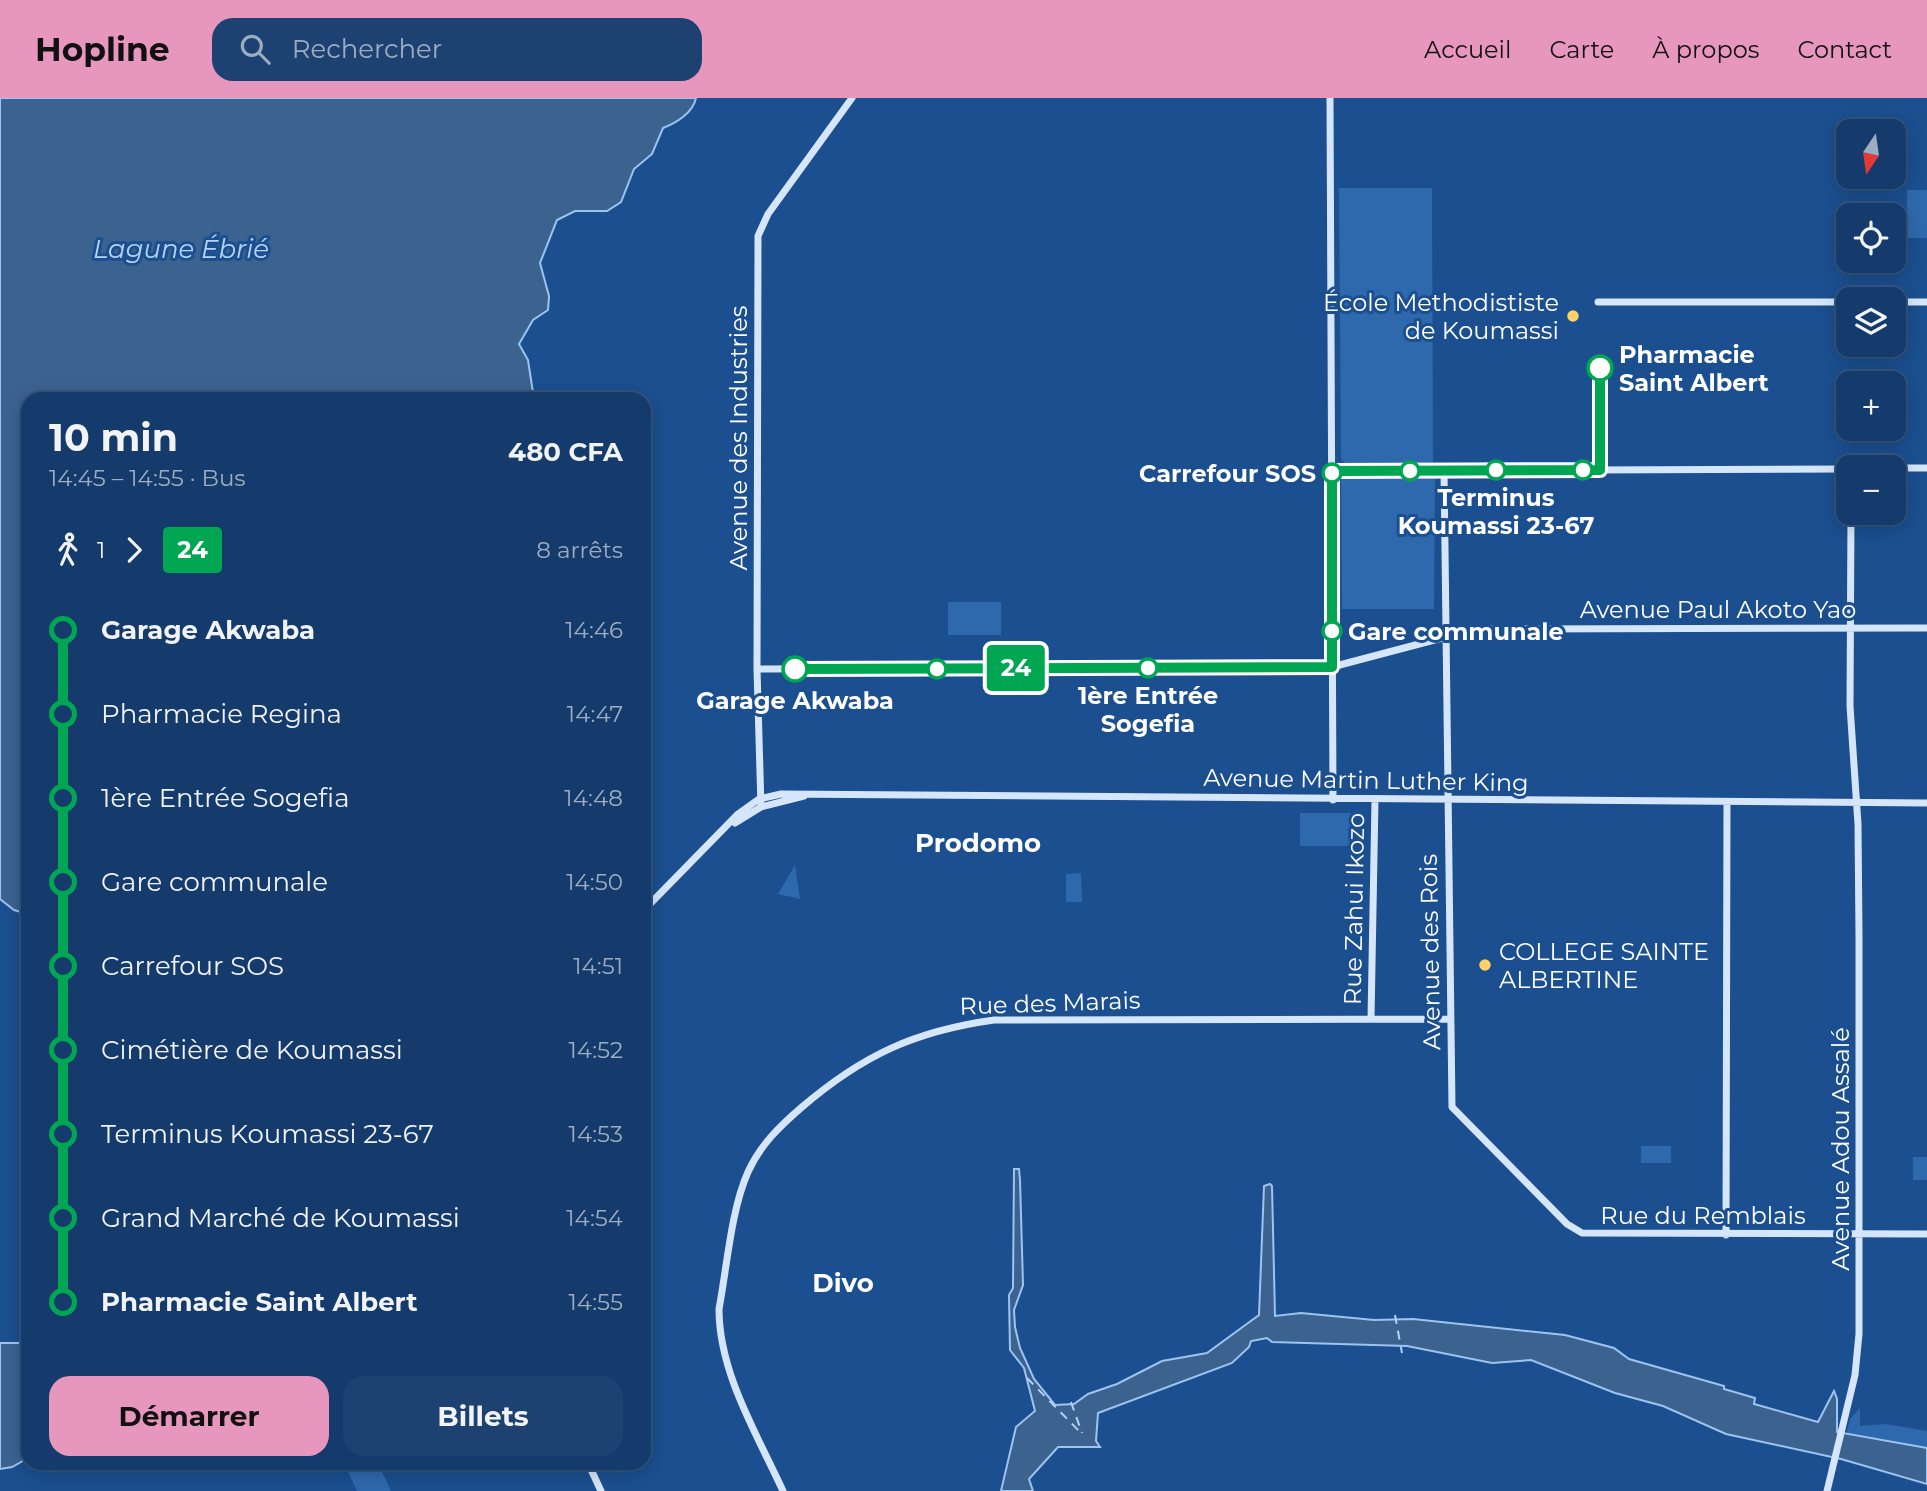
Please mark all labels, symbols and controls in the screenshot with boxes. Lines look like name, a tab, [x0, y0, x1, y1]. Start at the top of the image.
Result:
search box	[212, 18, 702, 81]
text: Hopline	[35, 29, 170, 69]
icon: search	[236, 30, 274, 68]
text: Rechercher	[292, 33, 442, 65]
text: Accueil	[1424, 35, 1511, 64]
text: Carte	[1549, 35, 1614, 64]
text: À propos	[1652, 35, 1759, 64]
text: Contact	[1797, 35, 1892, 64]
north arrow	[1836, 119, 1906, 189]
map controls	[1836, 119, 1906, 525]
button: locate	[1836, 203, 1906, 273]
water label: Lagune Ébrié	[93, 233, 269, 265]
button: layers	[1836, 287, 1906, 357]
place label: École Methodististe de Koumassi	[1323, 288, 1559, 345]
street label: Avenue des Industries	[724, 305, 753, 571]
marker: École Methodististe de Koumassi	[1565, 308, 1581, 324]
place label: Pharmacie Saint Albert	[1619, 340, 1769, 397]
marker: Pharmacie Saint Albert	[1587, 355, 1613, 381]
button: +	[1836, 371, 1906, 441]
text: 10 min	[49, 414, 178, 461]
text: 480 CFA	[508, 436, 623, 468]
button: −	[1836, 455, 1906, 525]
place label: Carrefour SOS	[1139, 459, 1316, 488]
marker: Terminus Koumassi 23-67	[1486, 460, 1506, 480]
unlabelled marker	[1573, 460, 1593, 480]
unlabelled marker	[1400, 461, 1420, 481]
marker: Carrefour SOS	[1322, 463, 1342, 483]
text: 14:45 – 14:55 · Bus	[49, 464, 246, 492]
place label: Terminus Koumassi 23-67	[1398, 483, 1594, 540]
icon: walk	[49, 531, 87, 569]
icon: forward	[115, 531, 153, 569]
text: 24	[177, 535, 208, 564]
text: 1	[97, 536, 105, 564]
text: 8 arrêts	[536, 536, 623, 564]
street label: Avenue Paul Akoto Yao	[1580, 595, 1856, 624]
text: Garage Akwaba	[101, 614, 315, 646]
text: 14:46	[565, 616, 623, 644]
place label: Gare communale	[1348, 617, 1564, 646]
marker: Gare communale	[1322, 621, 1342, 641]
line badge: 24	[984, 645, 1048, 691]
text: 24	[1001, 653, 1031, 682]
marker: Garage Akwaba	[782, 656, 808, 682]
marker: 1ère Entrée Sogefia	[1138, 658, 1158, 678]
unlabelled marker	[927, 659, 947, 679]
place label: 1ère Entrée Sogefia	[1078, 681, 1218, 738]
place label: Garage Akwaba	[696, 686, 894, 715]
text: Pharmacie Regina	[101, 698, 342, 730]
text: 14:47	[567, 700, 623, 728]
street label: Avenue Martin Luther King	[1203, 763, 1529, 797]
text: 1ère Entrée Sogefia	[101, 782, 350, 814]
text: 14:48	[564, 784, 623, 812]
street label: Rue Zahui Ikozo	[1338, 813, 1370, 1005]
district label: Prodomo	[915, 827, 1041, 859]
street label: Avenue des Rois	[1414, 854, 1446, 1050]
text: Gare communale	[101, 866, 328, 898]
text: 14:50	[566, 868, 623, 896]
place label: COLLEGE SAINTE ALBERTINE	[1499, 937, 1709, 994]
text: Carrefour SOS	[101, 950, 284, 982]
text: 14:51	[573, 952, 623, 980]
marker: COLLEGE SAINTE ALBERTINE	[1477, 957, 1493, 973]
street label: Rue des Marais	[959, 985, 1141, 1021]
street label: Avenue Adou Assalé	[1826, 1027, 1855, 1271]
text: Cimétière de Koumassi	[101, 1034, 403, 1066]
text: 14:52	[569, 1036, 623, 1064]
text: Terminus Koumassi 23-67	[101, 1118, 434, 1150]
text: 14:53	[569, 1120, 623, 1148]
street label: Rue du Remblais	[1600, 1201, 1806, 1230]
text: Grand Marché de Koumassi	[101, 1202, 460, 1234]
text: 14:54	[566, 1204, 623, 1232]
district label: Divo	[812, 1267, 874, 1299]
text: Pharmacie Saint Albert	[101, 1286, 418, 1318]
text: 14:55	[569, 1288, 623, 1316]
button: Démarrer	[49, 1376, 329, 1456]
button: Billets	[343, 1376, 623, 1456]

